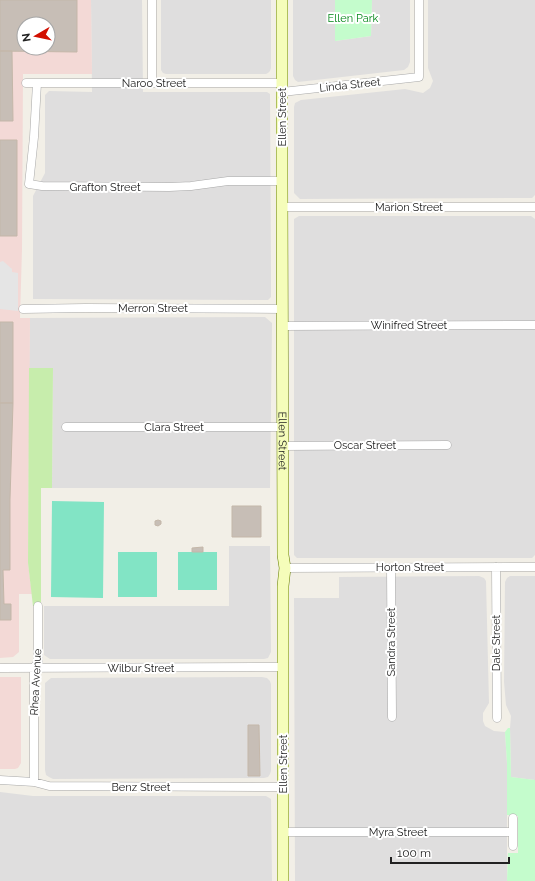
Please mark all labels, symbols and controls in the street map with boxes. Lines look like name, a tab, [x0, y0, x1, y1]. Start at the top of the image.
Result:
park label: Ellen Park	[328, 12, 379, 25]
north arrow	[16, 16, 56, 56]
text: N	[20, 32, 34, 43]
street label: Linda Street	[319, 75, 381, 95]
street label: Naroo Street	[122, 77, 187, 90]
street label: Ellen Street	[276, 87, 289, 146]
street label: Grafton Street	[69, 181, 141, 194]
street label: Marion Street	[375, 201, 443, 214]
street label: Merron Street	[118, 302, 188, 315]
street label: Winifred Street	[371, 319, 448, 332]
street label: Ellen Street	[276, 412, 289, 471]
street label: Clara Street	[144, 421, 204, 434]
street label: Oscar Street	[334, 439, 397, 452]
street label: Horton Street	[376, 561, 444, 574]
street label: Sandra Street	[385, 607, 398, 677]
street label: Dale Street	[490, 614, 503, 671]
street label: Rhea Avenue	[28, 648, 44, 716]
street label: Wilbur Street	[107, 662, 175, 675]
street label: Ellen Street	[277, 734, 290, 793]
street label: Benz Street	[112, 781, 171, 794]
street label: Myra Street	[369, 826, 428, 839]
scale bar	[391, 839, 509, 865]
text: 100 m	[397, 846, 431, 860]

